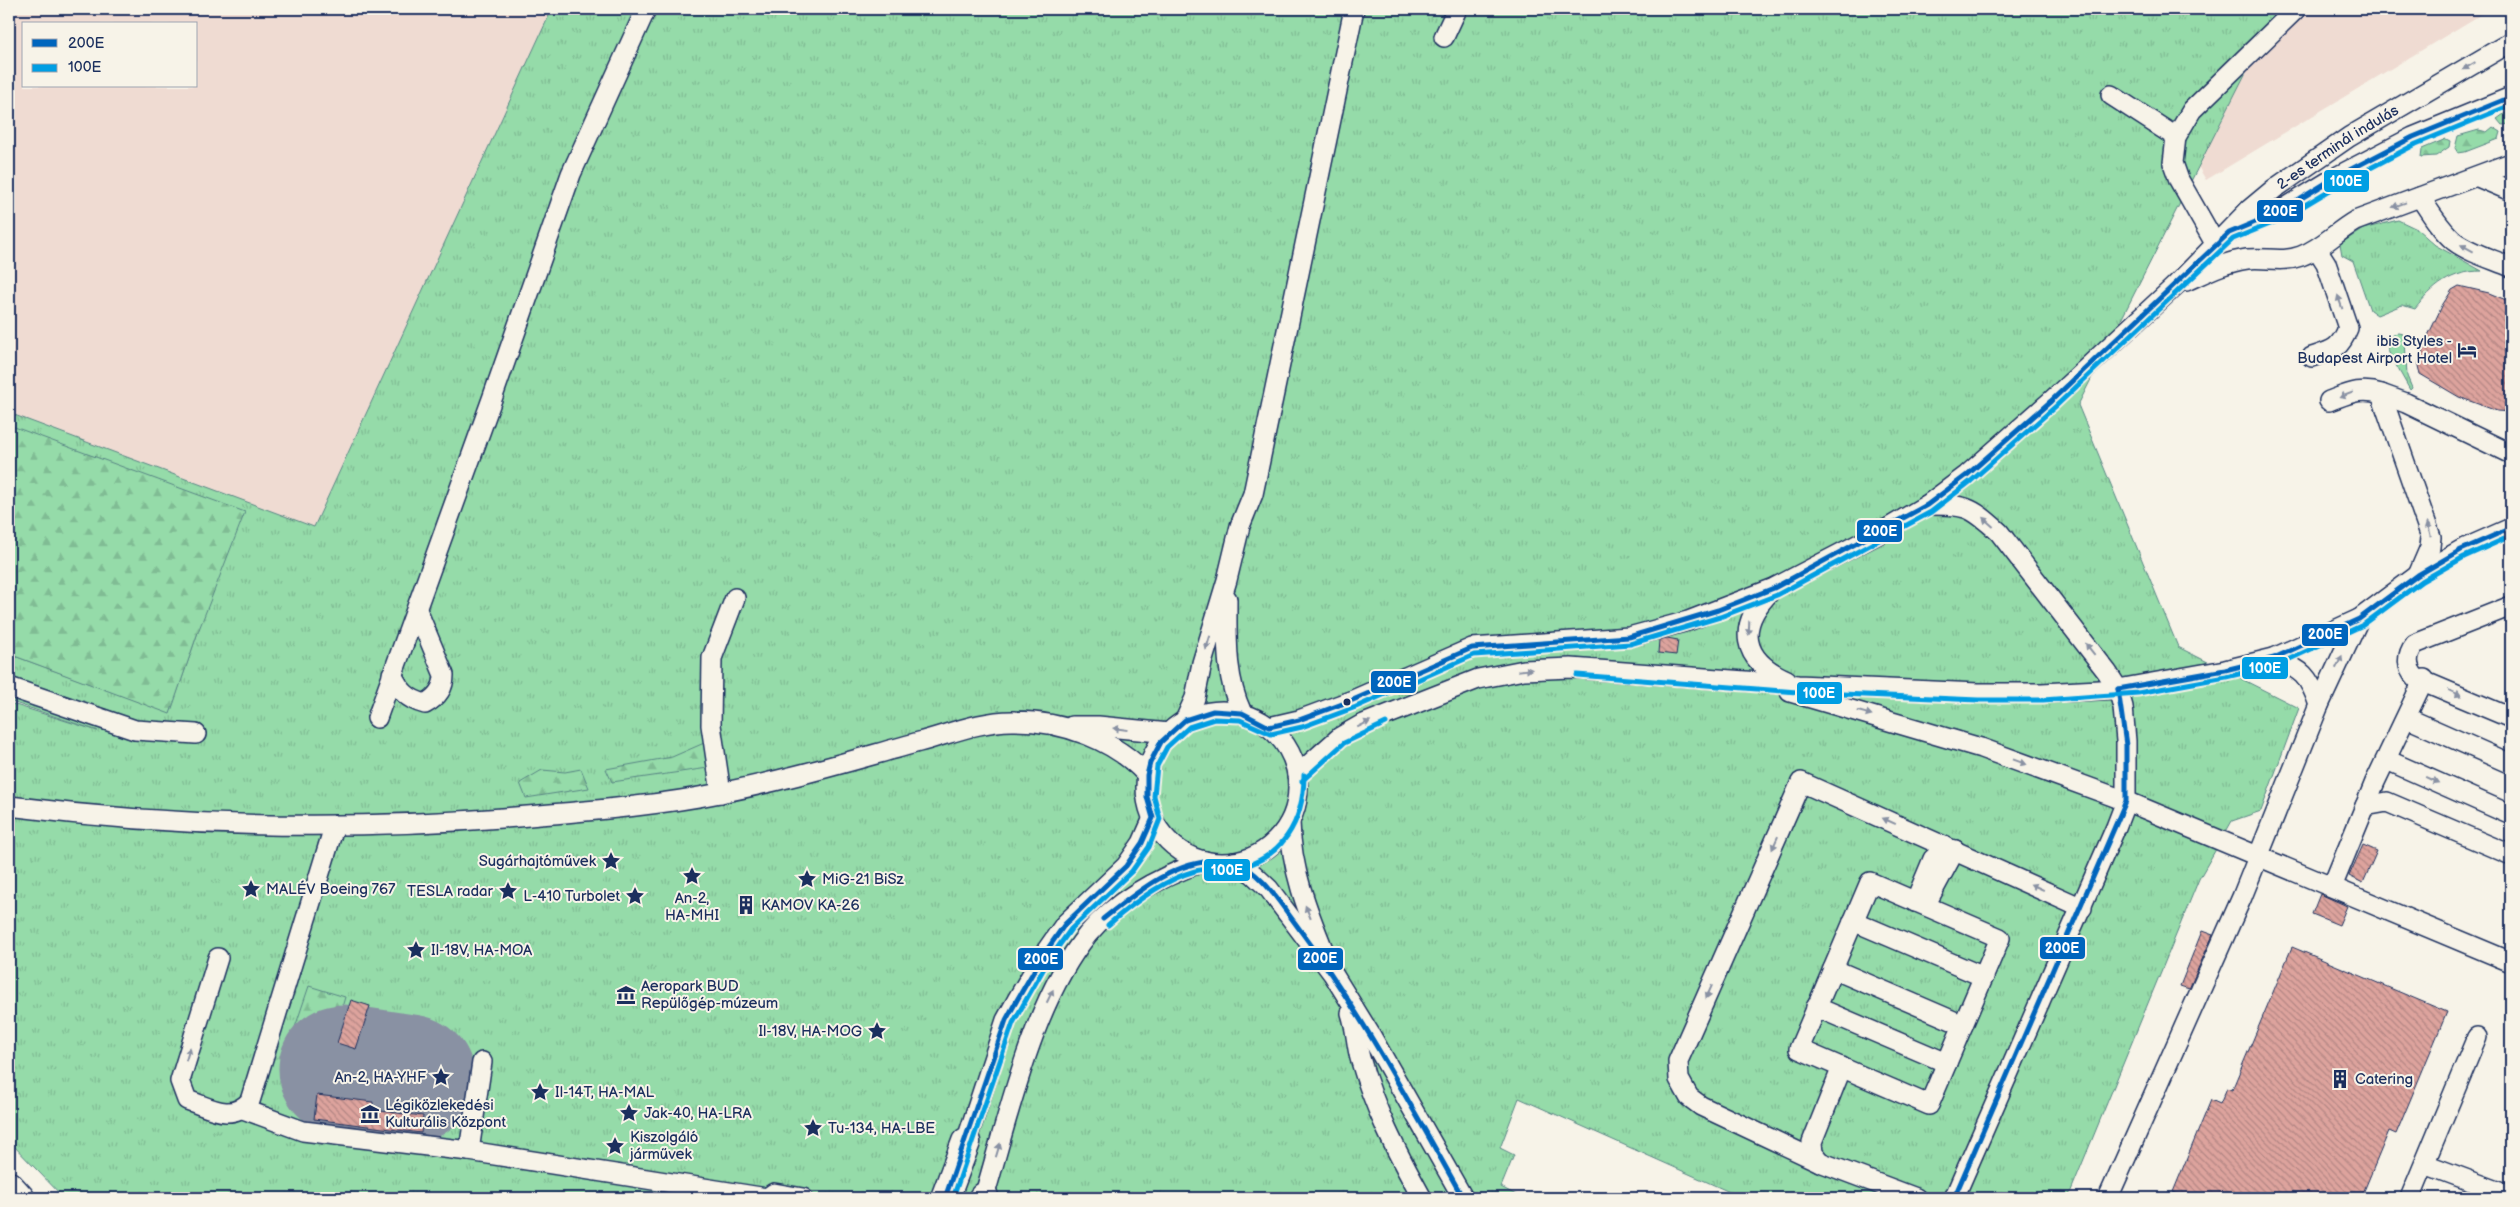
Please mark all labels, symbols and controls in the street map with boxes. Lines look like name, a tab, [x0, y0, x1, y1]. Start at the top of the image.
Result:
legend	[22, 22, 198, 88]
text: 200E	[68, 34, 104, 53]
text: 100E	[68, 58, 101, 77]
one-way arrow	[2462, 61, 2475, 70]
street label: 2-es terminál indulás	[2273, 100, 2402, 194]
line badge: 100E	[2323, 169, 2370, 193]
text: 100E	[2330, 173, 2362, 190]
line badge: 200E	[2256, 199, 2304, 223]
one-way arrow	[2391, 201, 2406, 209]
text: 200E	[2263, 203, 2297, 220]
one-way arrow	[2459, 244, 2474, 252]
one-way arrow	[2336, 295, 2343, 310]
place label: ibis Styles - Budapest Airport Hotel	[2297, 332, 2452, 368]
hotel icon: ibis Styles - Budapest Airport Hotel	[2456, 339, 2478, 361]
one-way arrow	[2339, 391, 2353, 399]
one-way arrow	[1982, 517, 1995, 528]
line badge: 200E	[1856, 519, 1903, 543]
one-way arrow	[2425, 522, 2433, 537]
text: 200E	[1863, 523, 1897, 540]
one-way arrow	[1745, 621, 1753, 637]
line badge: 200E	[2301, 623, 2349, 647]
text: 200E	[2308, 626, 2342, 643]
one-way arrow	[1203, 636, 1211, 651]
one-way arrow	[2084, 643, 2095, 656]
one-way arrow	[2334, 654, 2343, 669]
line badge: 100E	[2241, 656, 2289, 680]
text: 100E	[2249, 660, 2281, 677]
one-way arrow	[1518, 666, 1534, 674]
line badge: 200E	[1370, 670, 1417, 694]
text: 200E	[1377, 674, 1411, 691]
line badge: 100E	[1796, 681, 1843, 705]
text: 100E	[1803, 685, 1835, 702]
one-way arrow	[2448, 689, 2462, 697]
unlabelled marker	[1342, 697, 1352, 707]
one-way arrow	[1857, 710, 1872, 718]
one-way arrow	[1356, 720, 1371, 729]
one-way arrow	[1112, 724, 1128, 732]
one-way arrow	[2012, 759, 2027, 766]
one-way arrow	[2425, 776, 2439, 784]
one-way arrow	[1882, 817, 1896, 825]
one-way arrow	[1770, 836, 1778, 850]
place icon: Sugárhajtóművek	[600, 850, 622, 872]
place label: Sugárhajtóművek	[479, 852, 597, 871]
line badge: 100E	[1203, 858, 1251, 882]
text: 100E	[1211, 862, 1243, 879]
place icon: An-2, HA-MHI	[681, 865, 703, 887]
place icon: MiG-21 BiSz	[796, 868, 818, 890]
place label: MiG-21 BiSz	[822, 870, 905, 889]
place icon: MALÉV Boeing 767	[240, 878, 262, 900]
place label: MALÉV Boeing 767	[266, 880, 396, 899]
place icon: TESLA radar	[497, 880, 519, 902]
place label: TESLA radar	[407, 882, 494, 901]
one-way arrow	[2030, 883, 2044, 891]
place icon: L-410 Turbolet	[624, 885, 646, 907]
place label: L-410 Turbolet	[523, 887, 620, 906]
place label: An-2, HA-MHI	[665, 889, 719, 925]
building icon: KAMOV KA-26	[735, 894, 757, 916]
place label: KAMOV KA-26	[761, 896, 860, 915]
one-way arrow	[1304, 904, 1312, 919]
line badge: 200E	[2039, 936, 2086, 960]
place icon: Il-18V, HA-MOA	[405, 939, 427, 961]
text: 200E	[2045, 940, 2079, 957]
place label: Il-18V, HA-MOA	[431, 941, 533, 960]
line badge: 200E	[1017, 947, 1064, 971]
line badge: 200E	[1297, 947, 1344, 971]
text: 200E	[1303, 950, 1337, 967]
text: 200E	[1024, 951, 1058, 968]
place label: Aeropark BUD Repülőgép-múzeum	[641, 977, 778, 1013]
museum icon: Aeropark BUD Repülőgép-múzeum	[615, 984, 637, 1006]
one-way arrow	[1705, 985, 1713, 999]
one-way arrow	[1046, 989, 1054, 1003]
place icon: Il-18V, HA-MOG	[866, 1020, 888, 1042]
place label: Il-18V, HA-MOG	[758, 1022, 862, 1041]
one-way arrow	[185, 1046, 193, 1061]
place icon: An-2, HA-YHF	[430, 1066, 452, 1088]
place label: An-2, HA-YHF	[334, 1068, 426, 1087]
building icon: Catering	[2329, 1068, 2351, 1090]
place label: Catering	[2355, 1070, 2413, 1089]
place icon: Il-14T, HA-MAL	[529, 1081, 551, 1103]
place label: Il-14T, HA-MAL	[555, 1083, 655, 1102]
place label: Légiközlekedési Kulturális Központ	[385, 1096, 507, 1132]
place icon: Jak-40, HA-LRA	[618, 1102, 640, 1124]
museum icon: Légiközlekedési Kulturális Központ	[359, 1103, 381, 1125]
place label: Jak-40, HA-LRA	[644, 1104, 753, 1123]
place icon: Tu-134, HA-LBE	[802, 1117, 824, 1139]
place label: Tu-134, HA-LBE	[828, 1119, 935, 1138]
place label: Kiszolgáló járművek	[629, 1128, 698, 1164]
place icon: Kiszolgáló járművek	[604, 1135, 626, 1157]
one-way arrow	[995, 1142, 1003, 1157]

